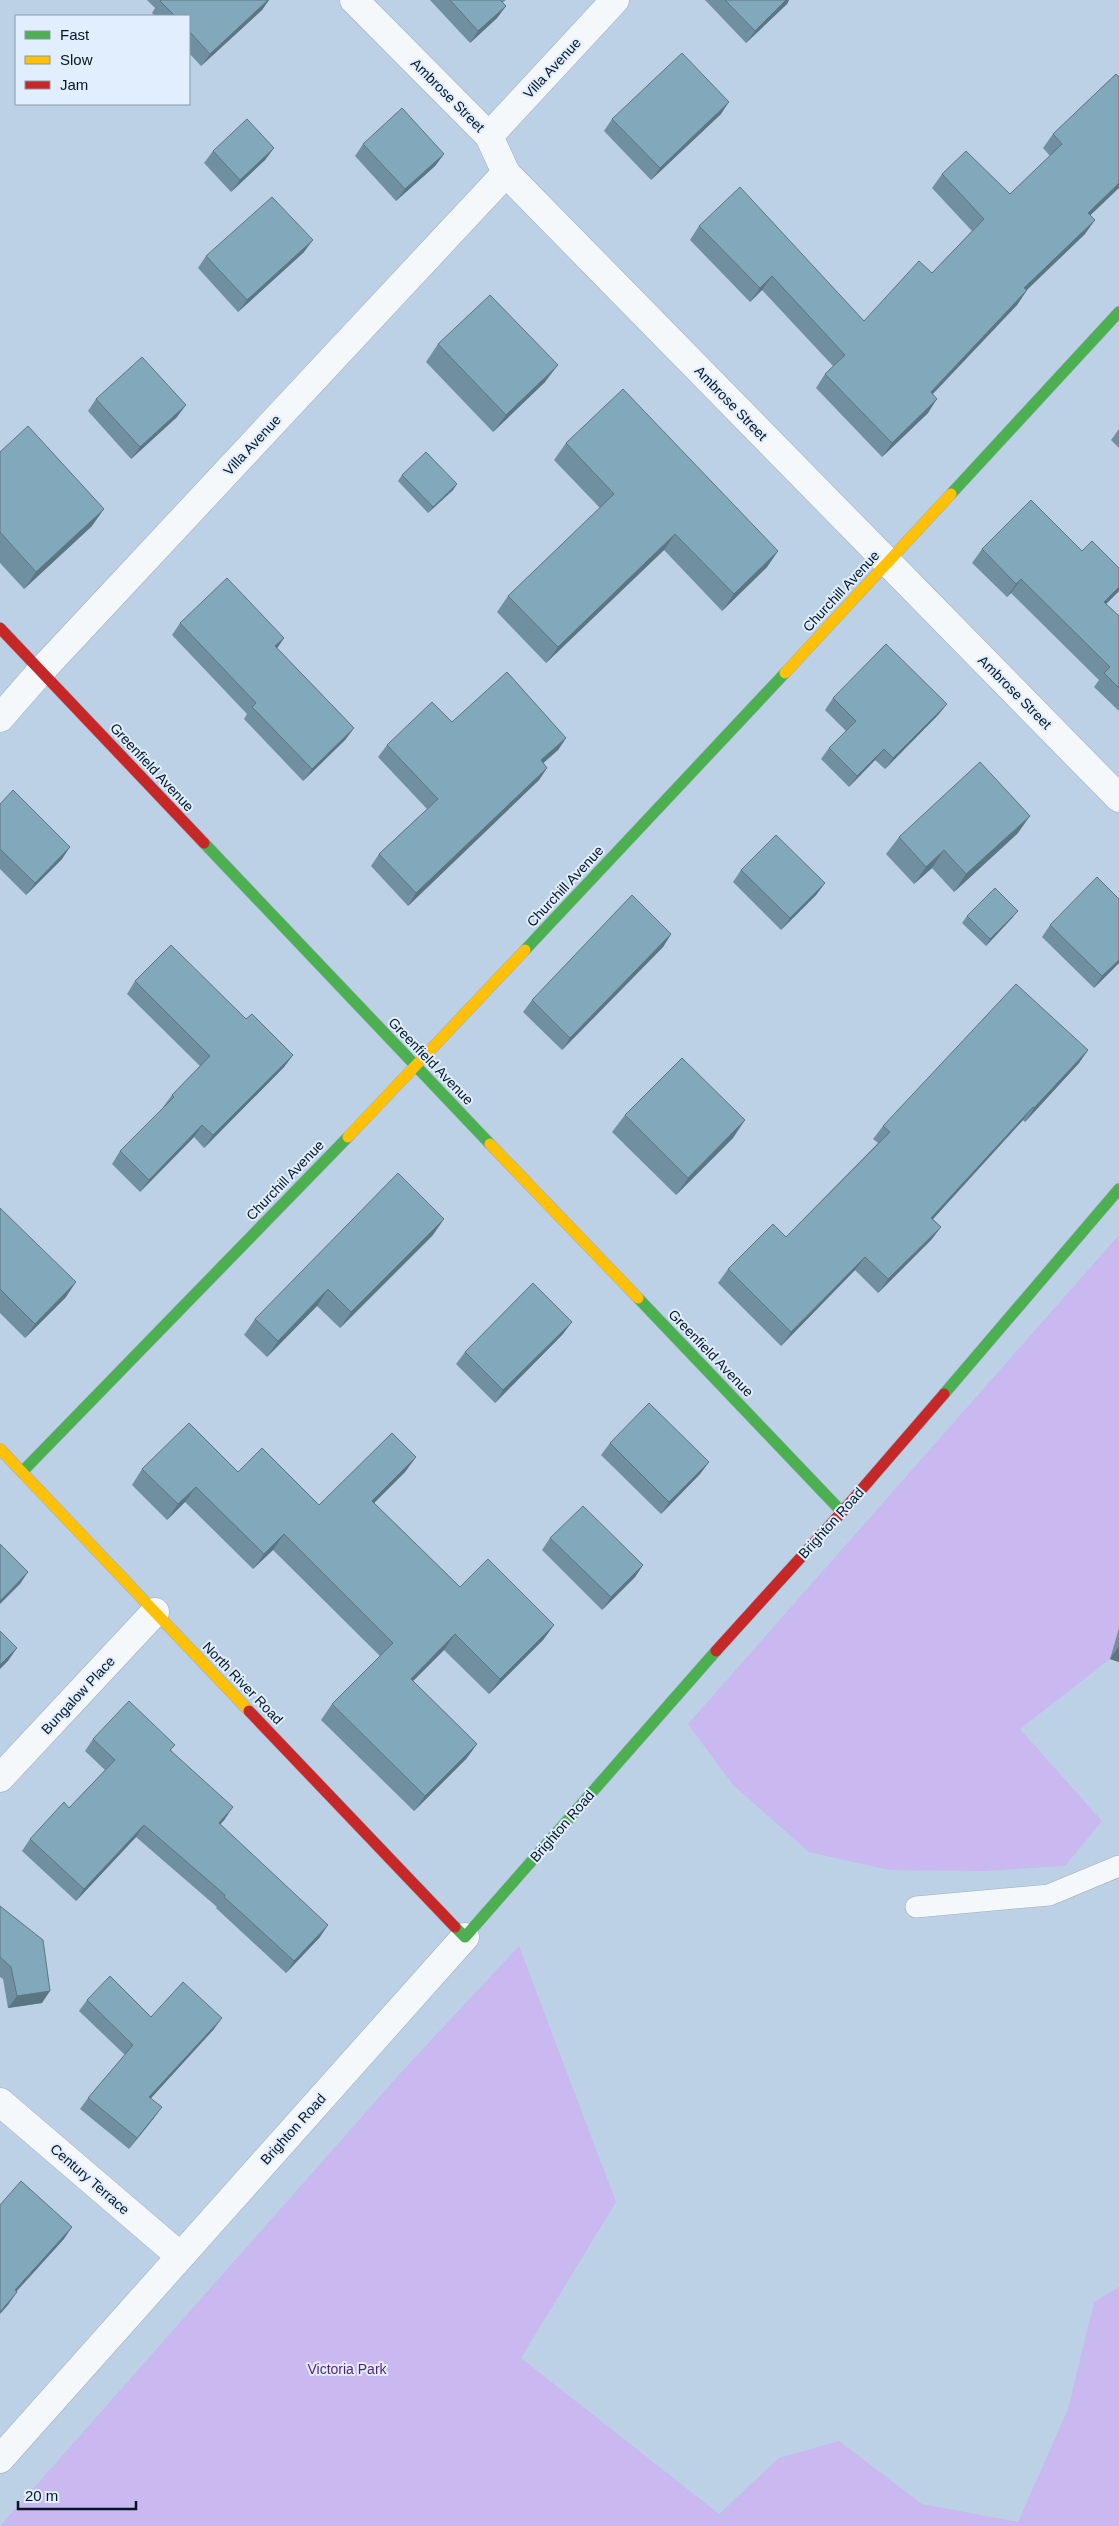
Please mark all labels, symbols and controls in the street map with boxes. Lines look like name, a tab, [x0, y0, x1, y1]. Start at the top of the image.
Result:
legend	[15, 15, 190, 105]
text: Fast	[60, 26, 90, 43]
street label: Villa Avenue	[520, 34, 584, 101]
text: Slow	[60, 51, 93, 68]
street label: Ambrose Street	[408, 55, 488, 135]
text: Jam	[60, 76, 88, 93]
street label: Ambrose Street	[691, 362, 771, 444]
street label: Villa Avenue	[220, 411, 284, 478]
street label: Churchill Avenue	[799, 547, 883, 635]
street label: Ambrose Street	[975, 652, 1055, 732]
street label: Greenfield Avenue	[107, 720, 197, 815]
street label: Churchill Avenue	[523, 842, 607, 930]
street label: Greenfield Avenue	[385, 1014, 477, 1108]
street label: Churchill Avenue	[243, 1137, 327, 1223]
street label: Greenfield Avenue	[665, 1306, 757, 1400]
street label: Brighton Road	[795, 1484, 867, 1562]
street label: North River Road	[200, 1639, 286, 1727]
street label: Bungalow Place	[38, 1653, 118, 1737]
street label: Brighton Road	[527, 1787, 597, 1865]
street label: Brighton Road	[257, 2090, 329, 2168]
street label: Century Terrace	[47, 2140, 133, 2218]
park label: Victoria Park	[307, 2361, 388, 2377]
scale bar	[18, 2478, 135, 2510]
text: 20 m	[25, 2487, 58, 2504]

